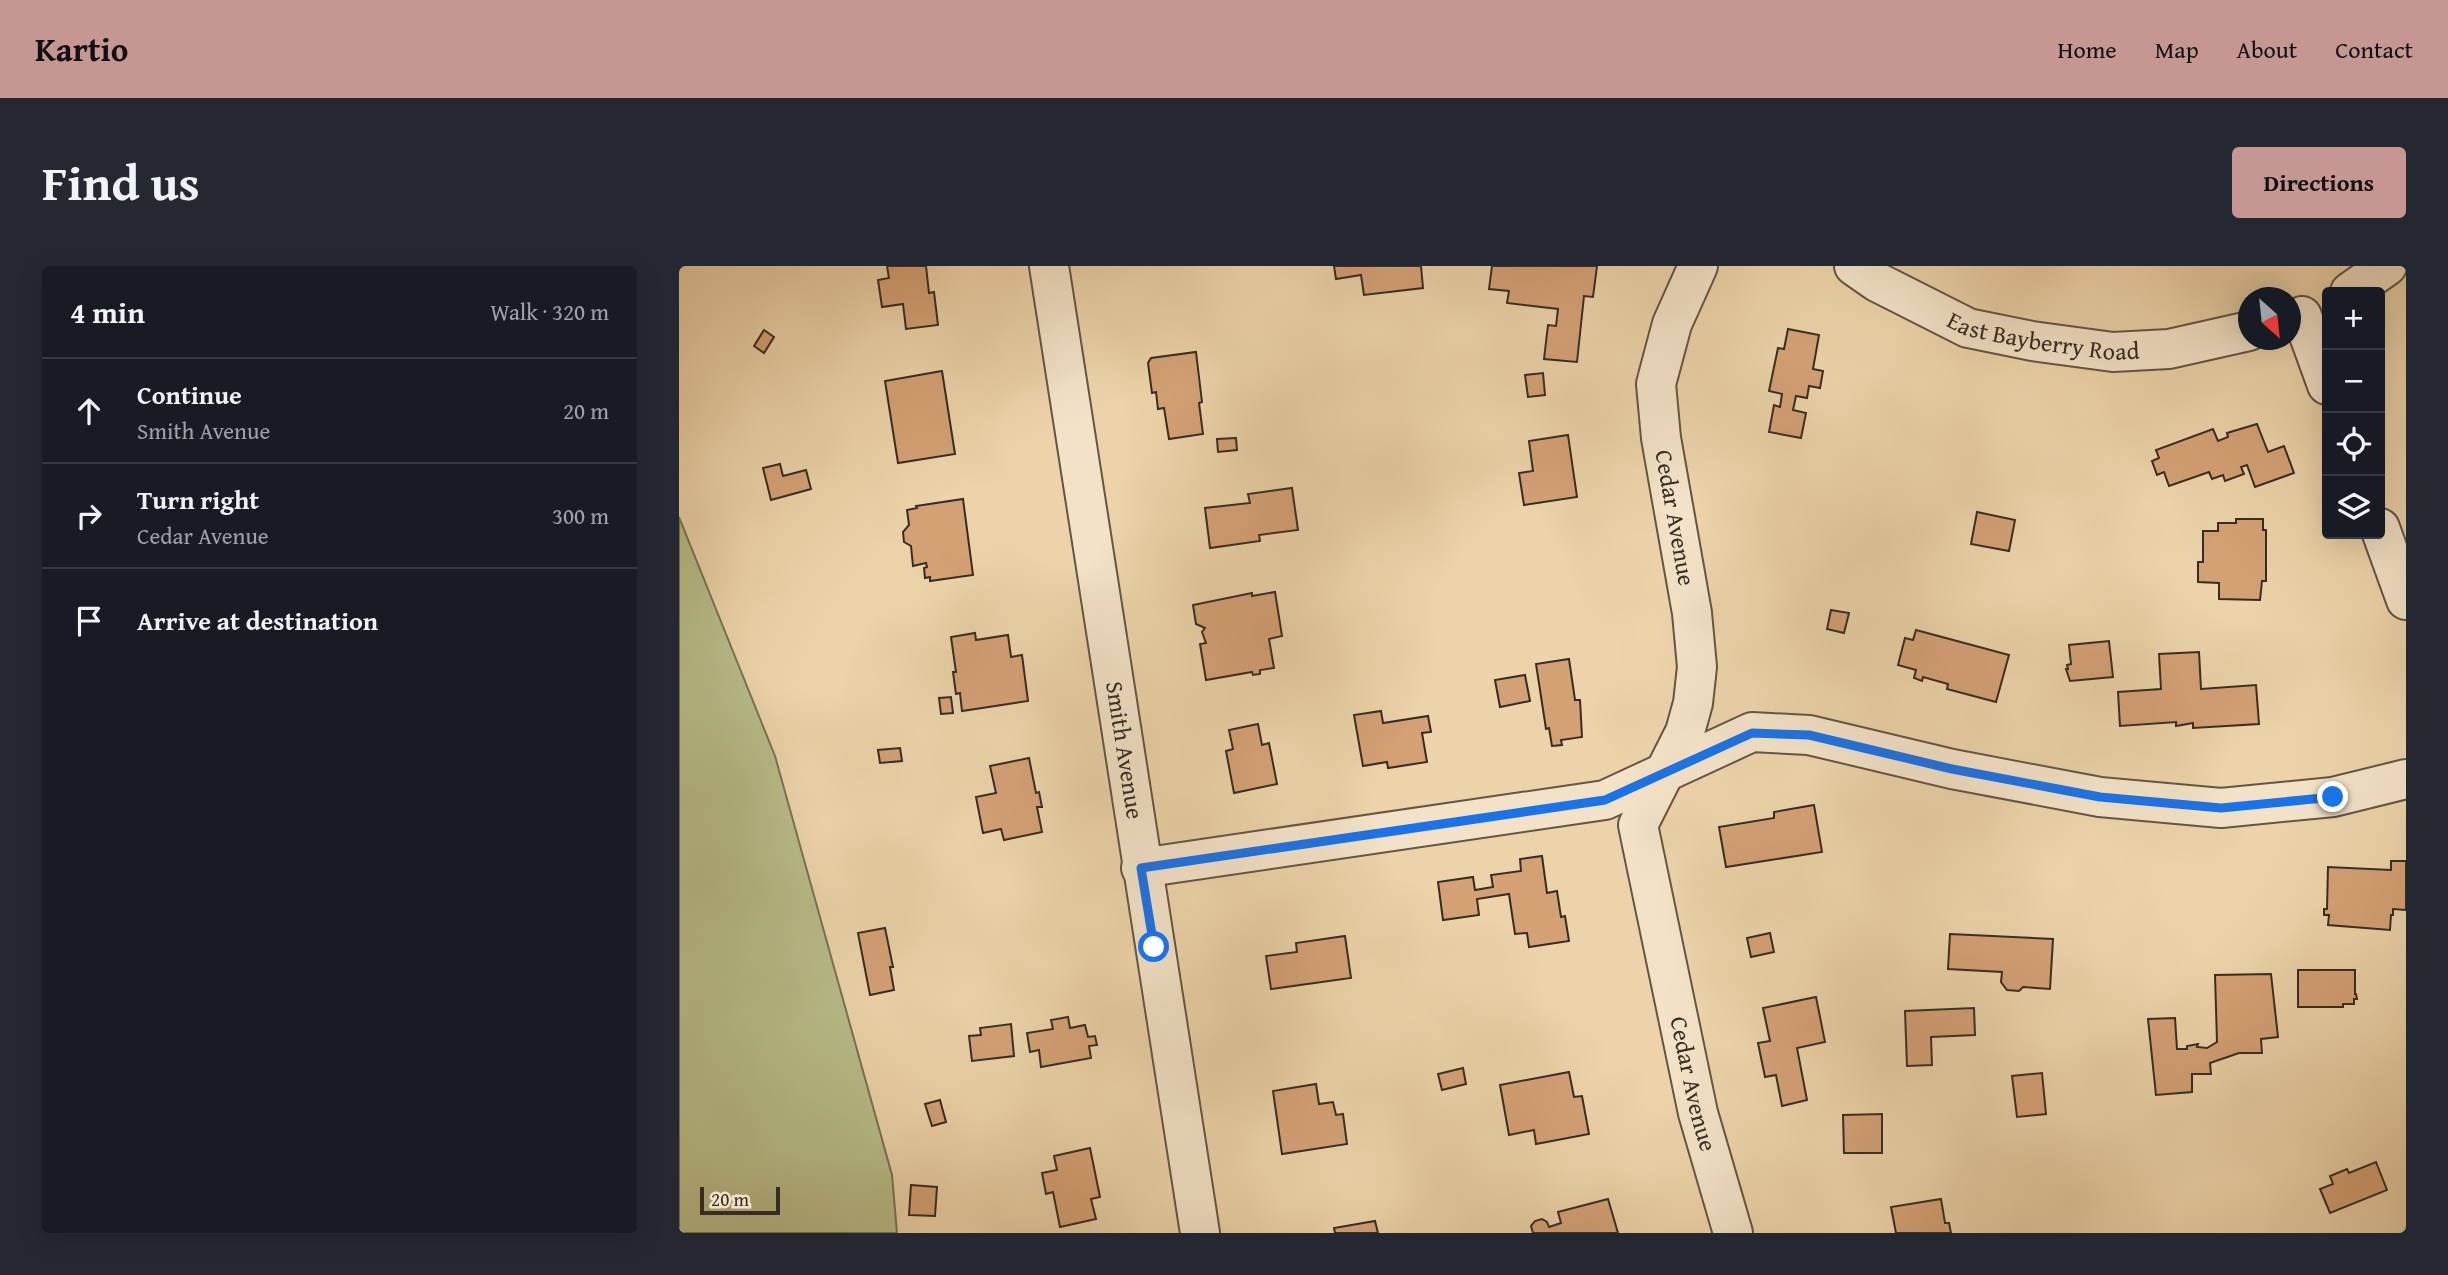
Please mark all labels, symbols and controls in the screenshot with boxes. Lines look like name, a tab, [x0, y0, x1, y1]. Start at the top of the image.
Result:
text: Kartio	[35, 25, 128, 73]
text: Home	[2058, 32, 2117, 67]
text: Map	[2155, 32, 2199, 67]
text: About	[2237, 32, 2297, 67]
text: Contact	[2335, 32, 2413, 67]
text: Find us	[42, 146, 200, 218]
button: Directions	[2232, 147, 2406, 218]
north arrow	[2238, 287, 2301, 350]
map controls	[2322, 287, 2385, 539]
button: +	[2322, 287, 2385, 350]
text: 4 min	[70, 290, 145, 334]
text: Walk · 320 m	[490, 295, 609, 328]
street label: East Bayberry Road	[1941, 302, 2140, 369]
button: −	[2322, 350, 2385, 413]
text: Continue	[137, 375, 242, 414]
icon: ahead	[70, 392, 108, 430]
text: 20 m	[563, 394, 609, 427]
button: locate	[2322, 413, 2385, 476]
text: Smith Avenue	[137, 414, 270, 447]
street label: Cedar Avenue	[1646, 447, 1705, 588]
button: layers	[2322, 476, 2385, 539]
text: Turn right	[137, 480, 259, 519]
icon: right	[70, 497, 108, 535]
text: 300 m	[552, 499, 609, 532]
text: Cedar Avenue	[137, 519, 269, 552]
text: Arrive at destination	[137, 601, 378, 640]
icon: arrive	[70, 602, 108, 640]
street label: Smith Avenue	[1097, 679, 1153, 821]
route end	[2317, 781, 2348, 812]
route start	[1138, 931, 1169, 962]
street label: Cedar Avenue	[1661, 1013, 1726, 1155]
scale bar	[700, 1184, 781, 1216]
text: 20 m	[711, 1185, 749, 1213]

